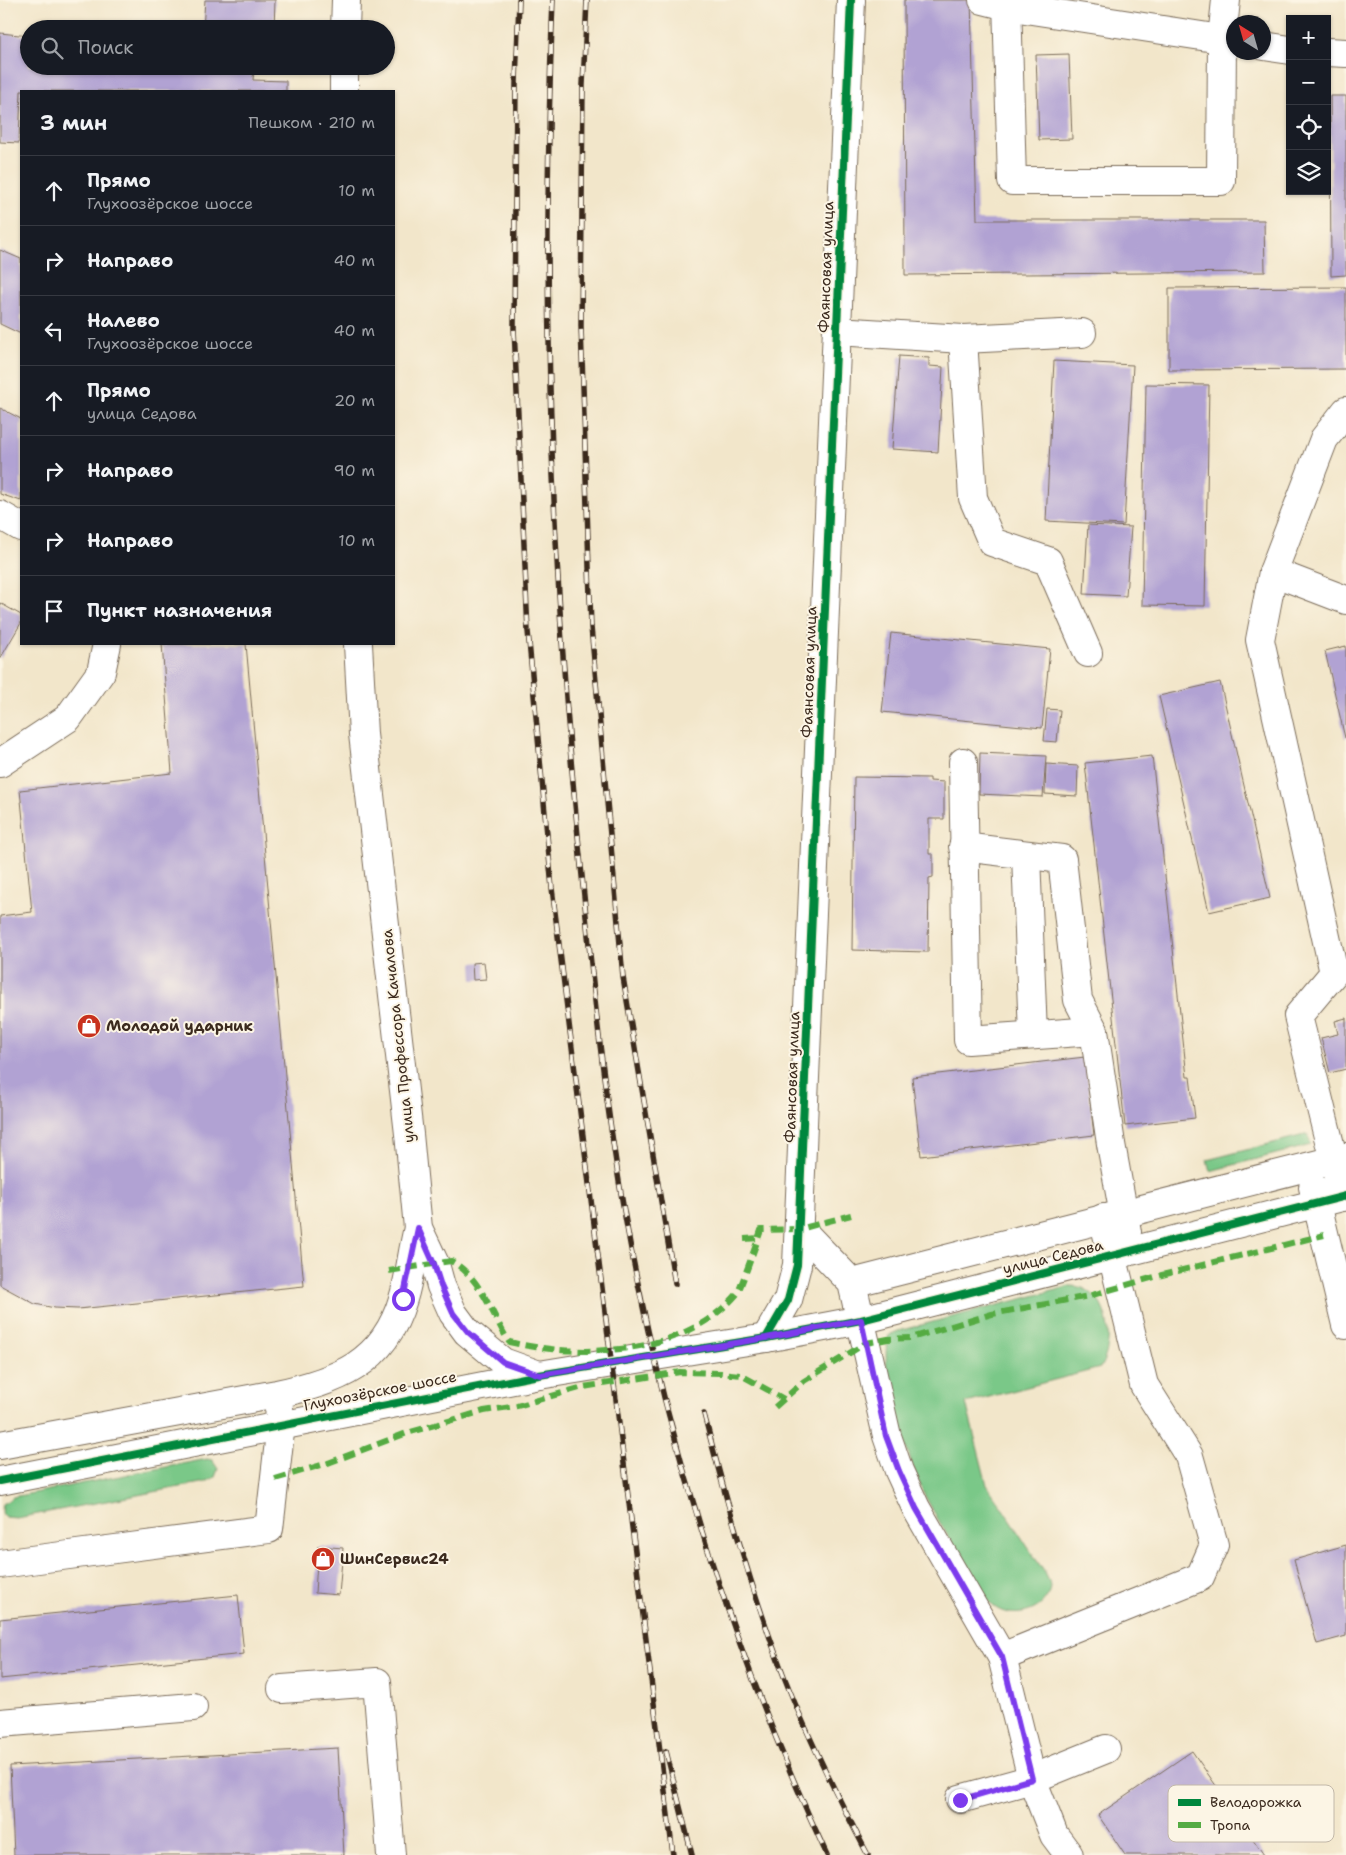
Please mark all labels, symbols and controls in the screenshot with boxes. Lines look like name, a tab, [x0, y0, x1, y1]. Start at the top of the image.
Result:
north arrow	[1226, 15, 1271, 60]
map controls	[1286, 15, 1331, 195]
button: +	[1286, 15, 1331, 60]
search box	[20, 20, 395, 75]
icon: search	[38, 34, 66, 62]
text: Поиск	[78, 35, 133, 60]
button: −	[1286, 60, 1331, 105]
button: locate	[1286, 105, 1331, 150]
text: 3 мин	[40, 109, 107, 137]
text: Пешком · 210 m	[249, 112, 375, 133]
button: layers	[1286, 150, 1331, 195]
text: Прямо	[87, 168, 151, 193]
icon: ahead	[40, 177, 68, 205]
text: 10 m	[338, 180, 375, 201]
text: Глухоозёрское шоссе	[87, 193, 253, 214]
street label: Фаянсовая улица	[814, 200, 838, 333]
icon: right	[40, 247, 68, 275]
text: Направо	[87, 248, 173, 273]
text: 40 m	[333, 250, 375, 271]
text: Налево	[87, 308, 160, 333]
icon: left	[40, 317, 68, 345]
text: 40 m	[333, 320, 375, 341]
text: Глухоозёрское шоссе	[87, 333, 253, 354]
text: Прямо	[87, 378, 151, 403]
icon: ahead	[40, 387, 68, 415]
text: 20 m	[334, 390, 375, 411]
text: улица Седова	[87, 403, 197, 424]
icon: right	[40, 457, 68, 485]
text: Направо	[87, 458, 173, 483]
text: 90 m	[334, 460, 375, 481]
icon: right	[40, 527, 68, 555]
text: Направо	[87, 528, 173, 553]
text: 10 m	[338, 530, 375, 551]
icon: arrive	[40, 597, 68, 625]
text: Пункт назначения	[87, 598, 272, 623]
street label: Фаянсовая улица	[797, 605, 821, 738]
street label: улица Профессора Качалова	[377, 927, 419, 1144]
street label: Фаянсовая улица	[780, 1010, 804, 1143]
shop icon: Молодой ударник	[76, 1013, 102, 1039]
place label: Молодой ударник	[106, 1016, 253, 1036]
street label: улица Седова	[1001, 1235, 1106, 1279]
route start	[392, 1288, 415, 1311]
street label: Глухоозёрское шоссе	[302, 1366, 458, 1416]
shop icon: ШинCервис24	[310, 1546, 336, 1572]
place label: ШинCервис24	[340, 1549, 449, 1569]
legend	[1168, 1785, 1334, 1842]
route end	[949, 1789, 972, 1812]
text: Велодорожка	[1210, 1793, 1302, 1811]
text: Тропа	[1210, 1816, 1251, 1834]

